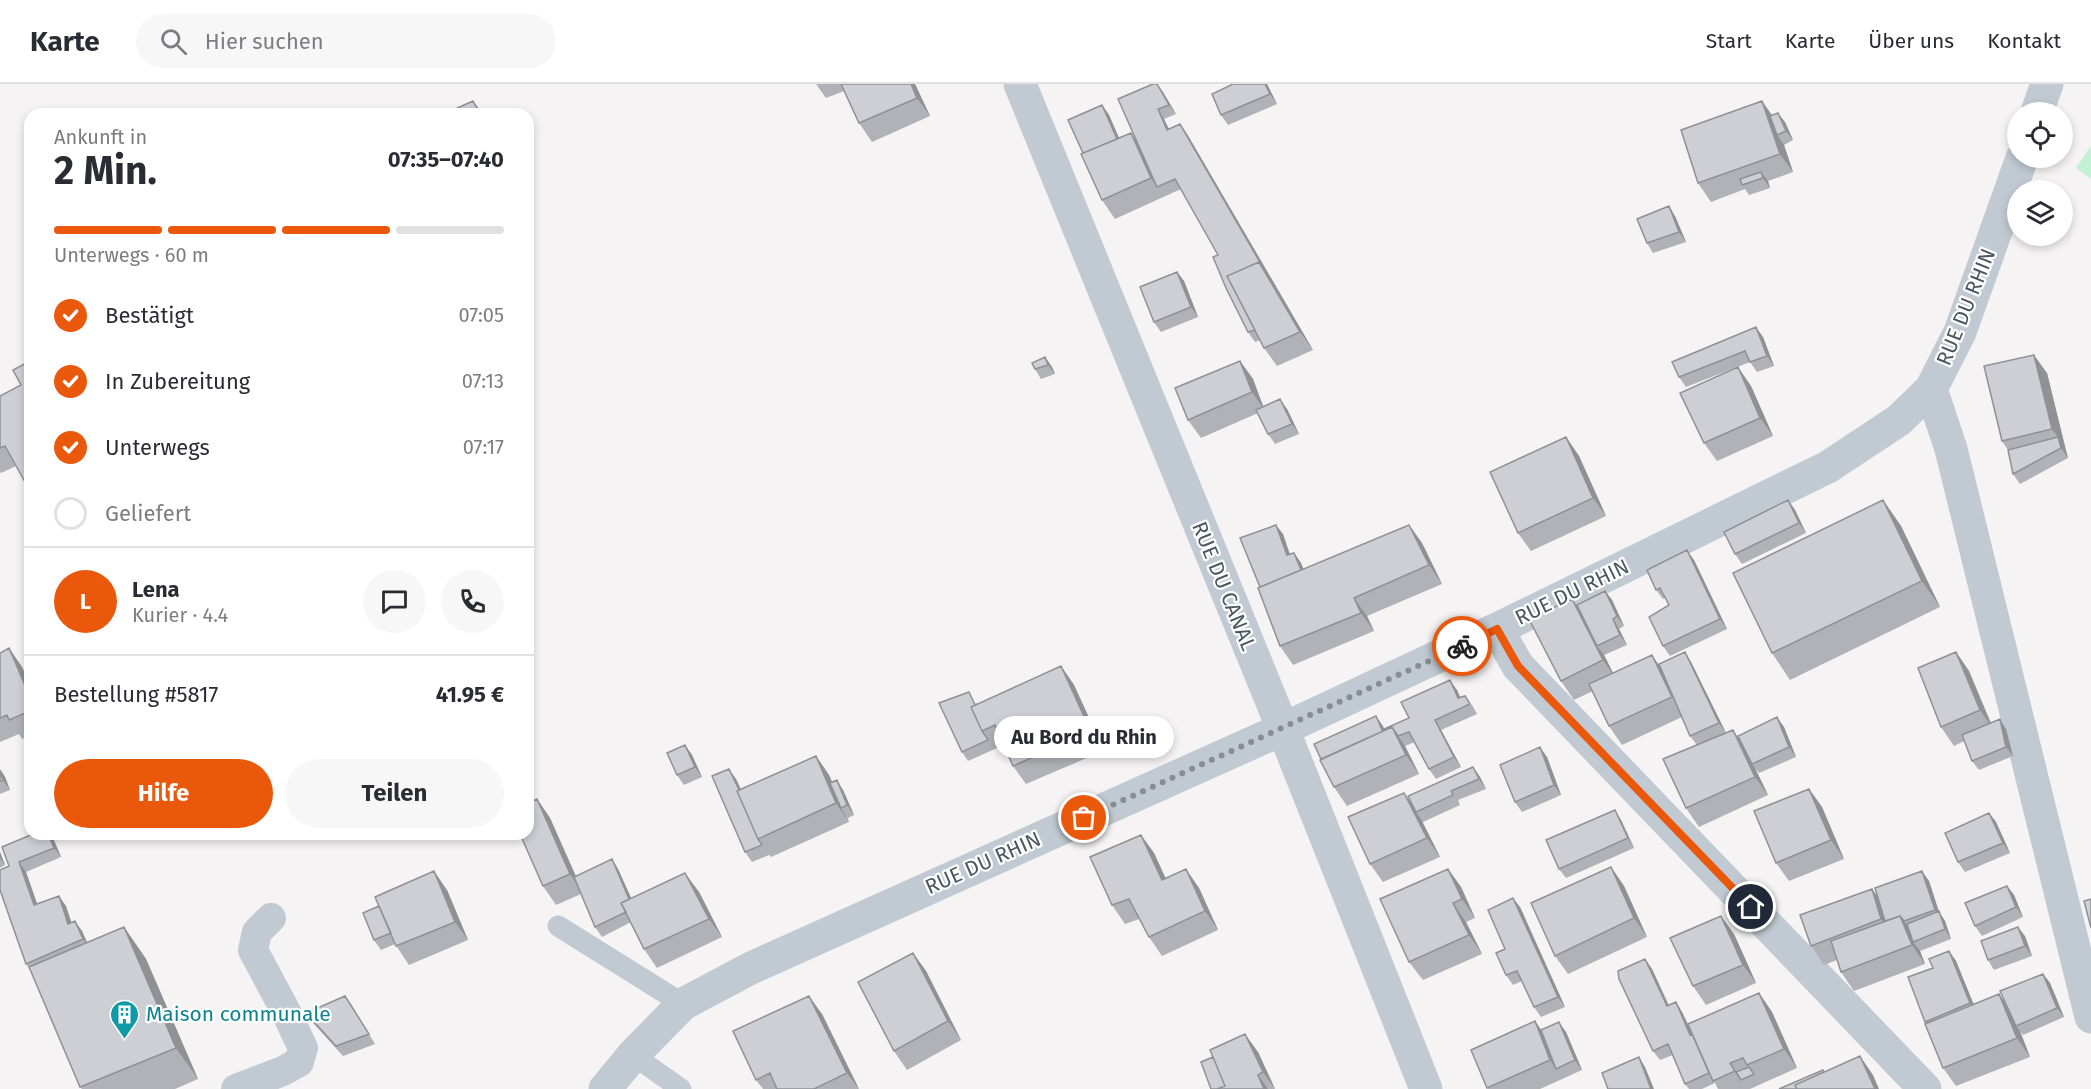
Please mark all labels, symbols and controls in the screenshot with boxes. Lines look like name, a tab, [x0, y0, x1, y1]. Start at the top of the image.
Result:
search box	[136, 14, 556, 68]
text: Karte	[30, 25, 100, 58]
icon: search	[157, 25, 190, 58]
text: Hier suchen	[205, 28, 324, 55]
text: Start	[1706, 28, 1752, 54]
text: Karte	[1785, 28, 1835, 54]
text: Über uns	[1868, 28, 1954, 54]
text: Kontakt	[1987, 28, 2061, 54]
map controls	[2007, 102, 2073, 246]
button: locate	[2007, 102, 2073, 168]
text: Ankunft in	[54, 125, 147, 149]
text: 07:35–07:40	[388, 146, 504, 173]
text: 2 Min.	[54, 148, 157, 194]
button: layers	[2007, 180, 2073, 246]
text: Unterwegs · 60 m	[54, 243, 209, 267]
street label: RUE DU RHIN	[1931, 245, 2001, 369]
icon: check	[54, 299, 87, 332]
text: Bestätigt	[105, 302, 194, 329]
text: 07:05	[458, 303, 504, 327]
icon: check	[54, 365, 87, 398]
text: In Zubereitung	[105, 368, 250, 395]
text: 07:13	[462, 369, 504, 393]
icon: check	[54, 431, 87, 464]
text: Unterwegs	[105, 434, 210, 461]
text: 07:17	[463, 435, 504, 459]
text: Geliefert	[105, 500, 191, 527]
street label: RUE DU CANAL	[1186, 518, 1262, 655]
street label: RUE DU RHIN	[1511, 553, 1633, 631]
button: chat	[363, 570, 426, 633]
button: phone	[441, 570, 504, 633]
text: Lena	[132, 576, 180, 603]
text: L	[80, 588, 91, 615]
text: Kurier · 4.4	[132, 603, 228, 627]
courier	[1432, 616, 1492, 676]
icon: bike	[1446, 630, 1479, 663]
text: Bestellung #5817	[54, 681, 218, 708]
text: 41.95 €	[436, 681, 504, 708]
callout: Au Bord du Rhin	[994, 716, 1174, 758]
text: Au Bord du Rhin	[1011, 725, 1157, 749]
button: Hilfe	[54, 759, 273, 828]
button: Teilen	[285, 759, 504, 828]
pin	[1058, 792, 1109, 843]
icon: bag	[1067, 801, 1100, 834]
street label: RUE DU RHIN	[921, 826, 1045, 900]
pin	[1725, 881, 1776, 932]
icon: home	[1734, 890, 1767, 923]
building icon: Maison communale	[109, 998, 141, 1040]
place label: Maison communale	[146, 1001, 331, 1027]

